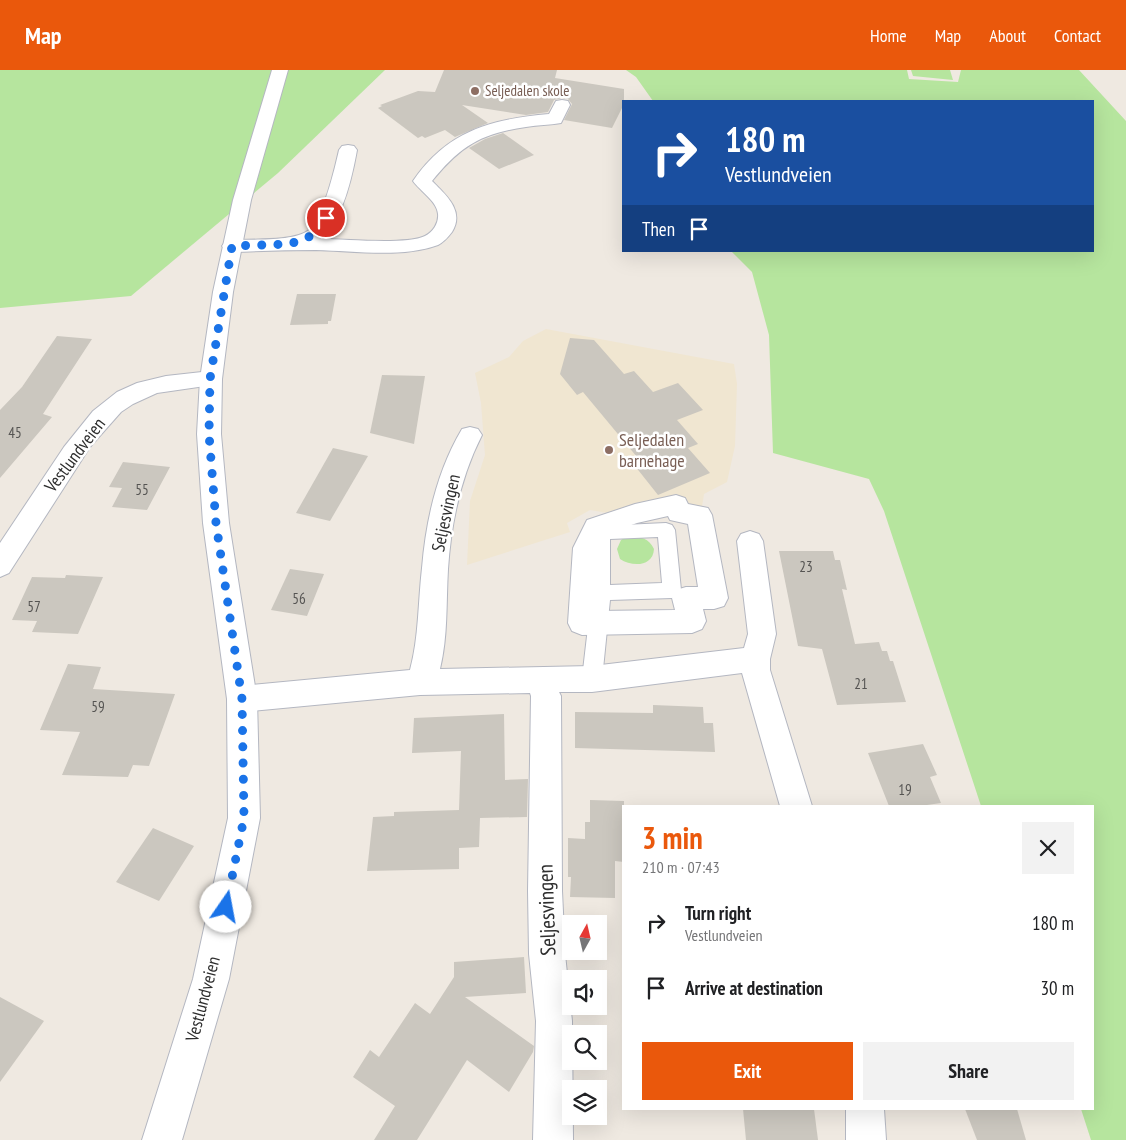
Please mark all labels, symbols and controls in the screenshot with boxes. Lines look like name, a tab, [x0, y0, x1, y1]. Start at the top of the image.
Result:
text: Map	[25, 20, 62, 51]
text: Home	[870, 24, 907, 47]
text: Map	[935, 24, 961, 47]
text: About	[989, 24, 1026, 47]
text: Contact	[1054, 24, 1101, 47]
place label: Seljedalen skole	[485, 81, 569, 100]
marker: Seljedalen skole	[469, 85, 481, 97]
text: 180 m	[725, 116, 806, 162]
icon: right	[642, 120, 707, 185]
text: Vestlundveien	[725, 160, 832, 188]
pin	[305, 197, 347, 239]
icon: arrive	[312, 204, 340, 232]
icon: arrive	[685, 215, 713, 243]
text: Then	[642, 217, 675, 241]
street label: Vestlundveien	[39, 413, 110, 497]
house number: 45	[8, 423, 22, 442]
place label: Seljedalen barnehage	[619, 428, 685, 472]
marker: Seljedalen barnehage	[603, 444, 615, 456]
street label: Seljesvingen	[426, 472, 465, 554]
house number: 55	[135, 480, 149, 499]
house number: 23	[799, 557, 813, 576]
house number: 56	[292, 589, 306, 608]
house number: 57	[27, 597, 41, 616]
house number: 21	[854, 674, 868, 693]
house number: 59	[91, 697, 105, 716]
house number: 19	[898, 780, 912, 799]
text: 3 min	[642, 818, 703, 857]
button: close	[1022, 822, 1074, 874]
text: 210 m · 07:43	[642, 857, 720, 877]
street label: Seljesvingen	[531, 864, 562, 956]
position arrow	[199, 880, 251, 932]
text: Turn right	[685, 901, 751, 925]
icon: right	[642, 909, 670, 937]
text: 180 m	[1032, 911, 1074, 935]
north arrow	[562, 915, 608, 960]
map controls	[562, 915, 607, 1125]
text: Vestlundveien	[685, 925, 763, 945]
street label: Vestlundveien	[180, 954, 225, 1045]
button: sound	[562, 970, 607, 1015]
icon: arrive	[642, 974, 670, 1002]
text: Arrive at destination	[685, 976, 823, 1000]
text: 30 m	[1041, 976, 1074, 1000]
button: search	[562, 1025, 607, 1070]
button: Exit	[642, 1042, 853, 1100]
button: Share	[863, 1042, 1074, 1100]
button: layers	[562, 1080, 607, 1125]

